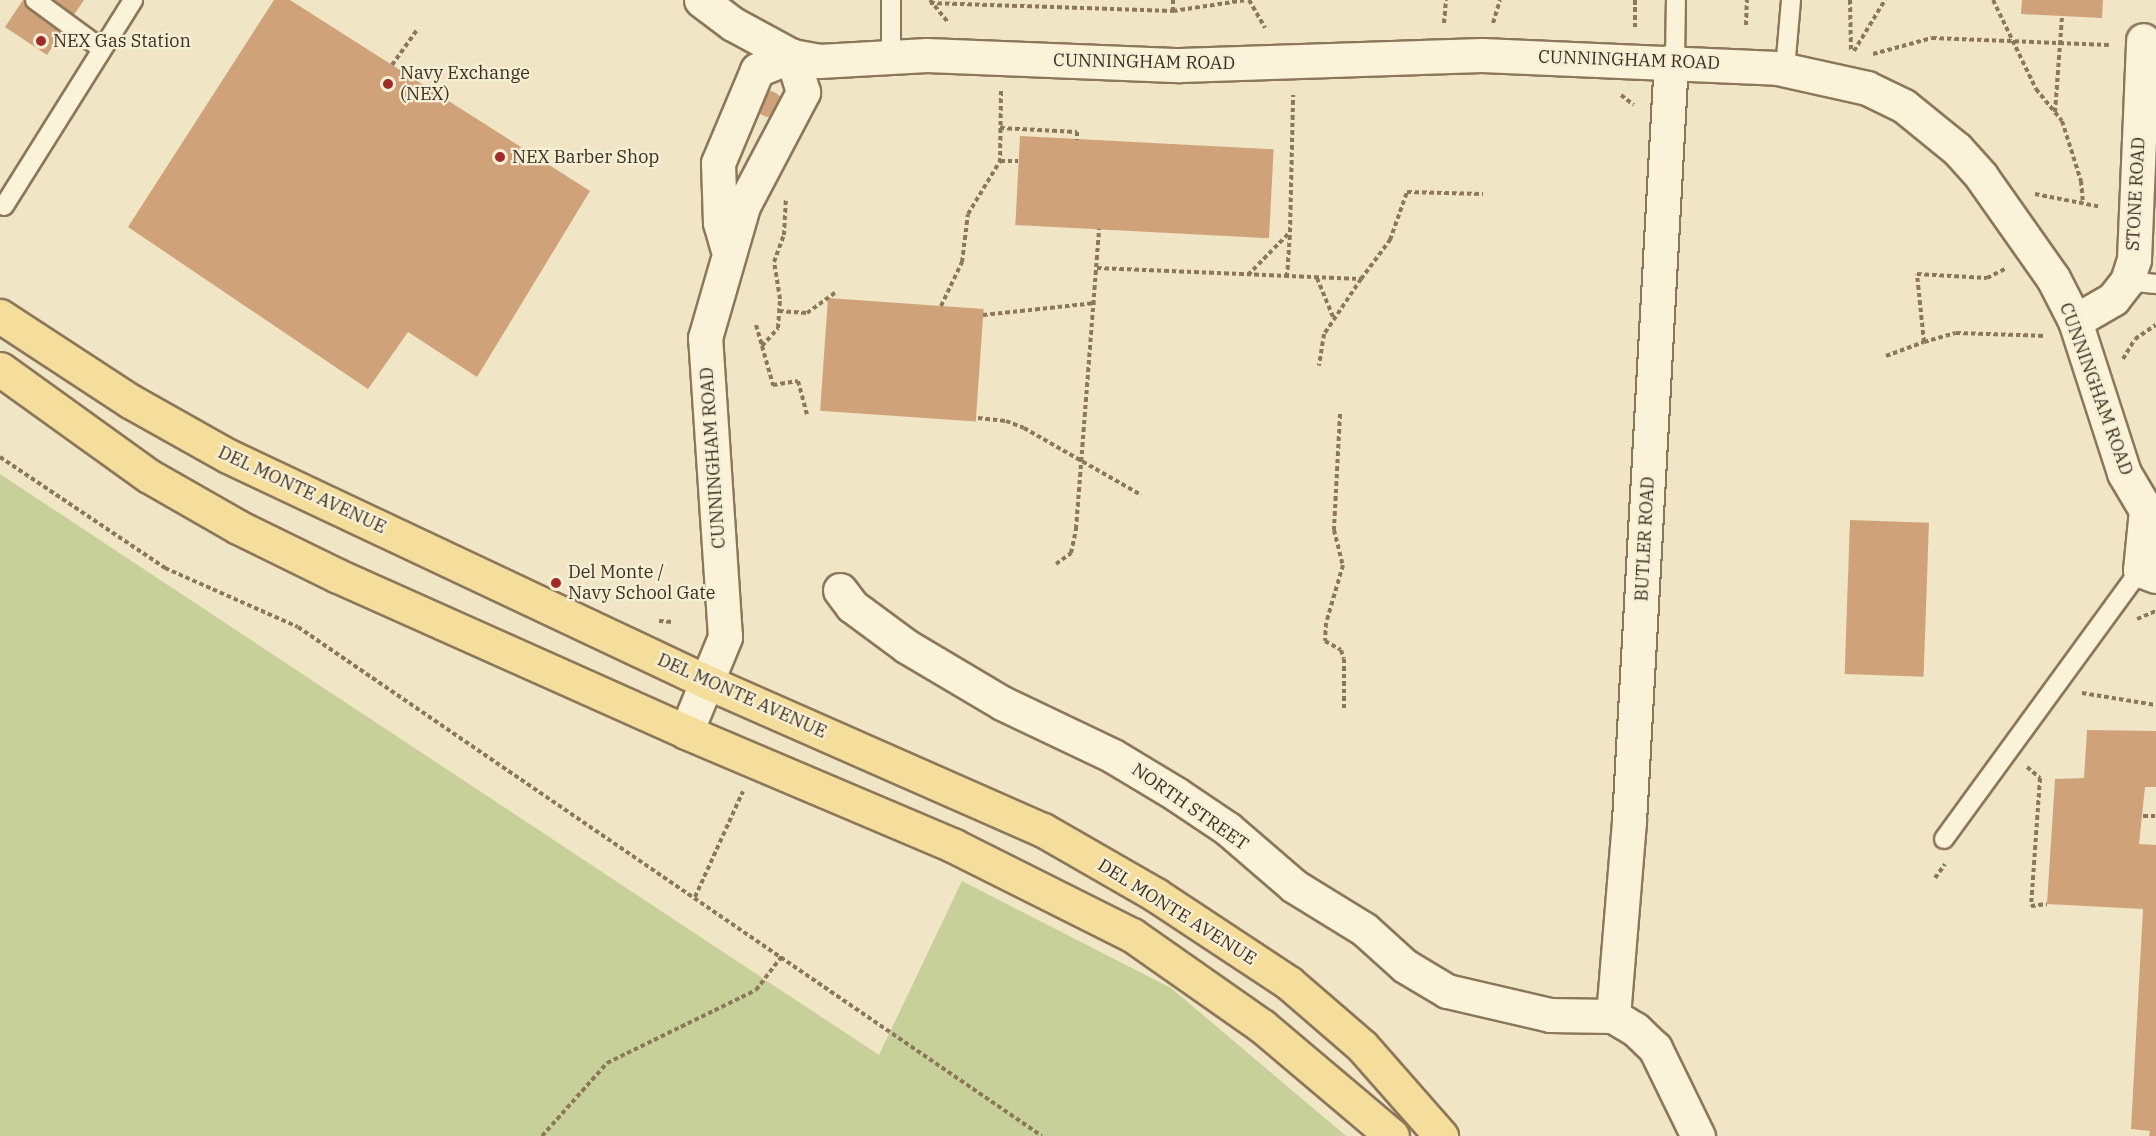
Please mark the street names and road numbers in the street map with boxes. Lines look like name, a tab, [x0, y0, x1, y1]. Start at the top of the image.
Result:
street label: CUNNINGHAM ROAD	[1538, 46, 1720, 74]
street label: CUNNINGHAM ROAD	[1053, 50, 1235, 74]
street label: STONE ROAD	[2122, 137, 2150, 251]
street label: CUNNINGHAM ROAD	[2055, 300, 2137, 478]
street label: CUNNINGHAM ROAD	[696, 367, 730, 549]
street label: DEL MONTE AVENUE	[215, 442, 389, 538]
street label: BUTLER ROAD	[1631, 476, 1659, 602]
street label: DEL MONTE AVENUE	[654, 649, 830, 743]
street label: NORTH STREET	[1127, 759, 1253, 855]
street label: DEL MONTE AVENUE	[1094, 854, 1260, 970]

